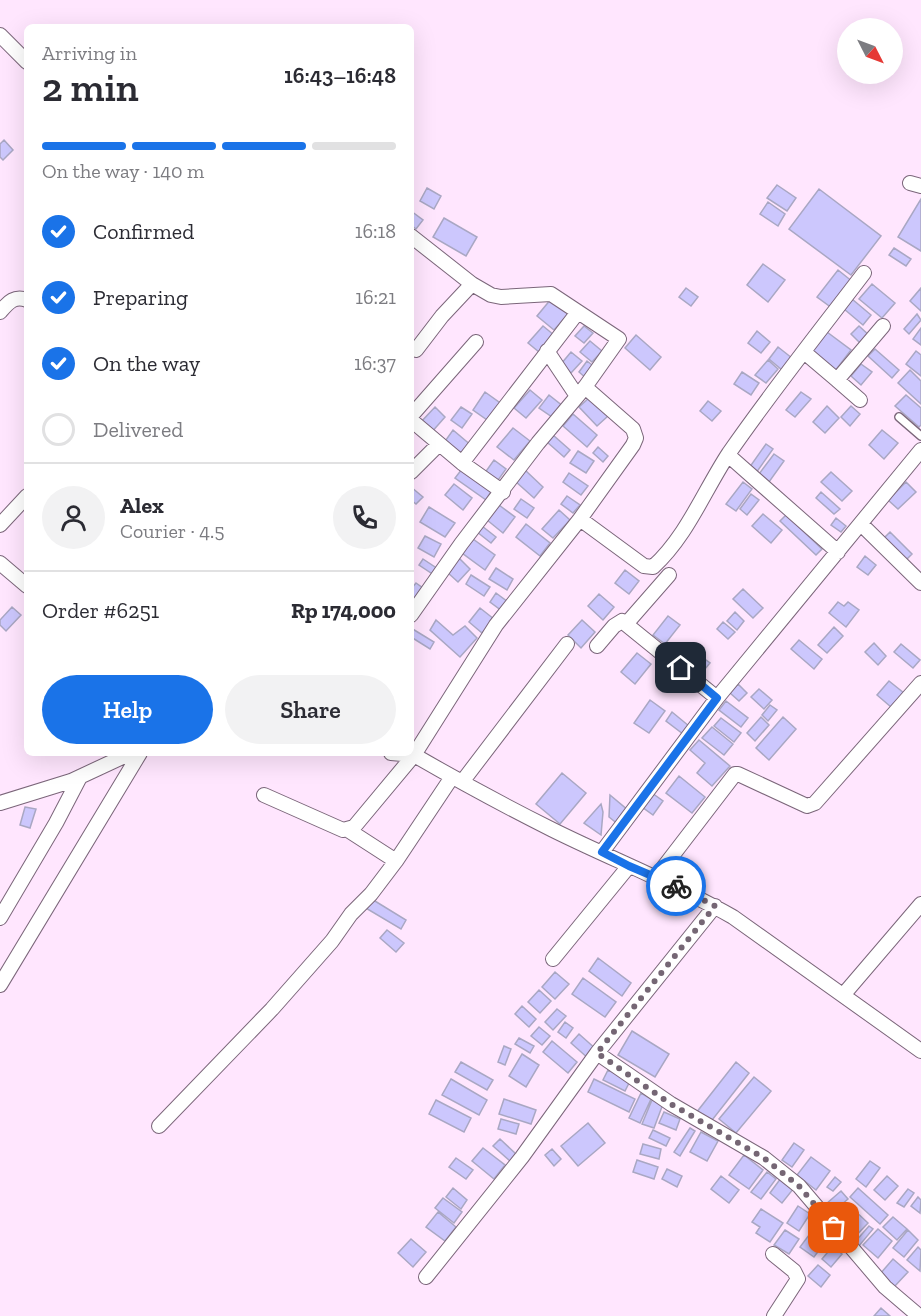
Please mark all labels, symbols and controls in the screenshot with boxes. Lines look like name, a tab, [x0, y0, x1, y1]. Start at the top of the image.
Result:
north arrow	[837, 18, 903, 84]
map controls	[837, 18, 903, 84]
text: Arriving in	[42, 41, 137, 65]
text: 16:43–16:48	[284, 62, 396, 89]
text: 2 min	[42, 64, 139, 111]
text: On the way · 140 m	[42, 159, 204, 183]
icon: check	[42, 215, 75, 248]
text: Confirmed	[93, 218, 194, 245]
text: 16:18	[355, 219, 396, 243]
icon: check	[42, 281, 75, 314]
text: Preparing	[93, 284, 188, 311]
text: 16:21	[355, 285, 396, 309]
icon: check	[42, 347, 75, 380]
text: On the way	[93, 350, 200, 377]
text: 16:37	[354, 351, 396, 375]
text: Delivered	[93, 416, 183, 443]
button: person	[42, 486, 105, 549]
button: phone	[333, 486, 396, 549]
text: Alex	[120, 492, 164, 519]
text: Courier · 4.5	[120, 519, 225, 543]
text: Order #6251	[42, 597, 159, 624]
text: Rp 174,000	[291, 597, 396, 624]
pin	[655, 642, 706, 693]
icon: home	[664, 651, 697, 684]
button: Help	[42, 675, 213, 744]
button: Share	[225, 675, 396, 744]
courier	[646, 856, 706, 916]
icon: bike	[660, 870, 693, 903]
pin	[808, 1202, 859, 1253]
icon: bag	[817, 1211, 850, 1244]

